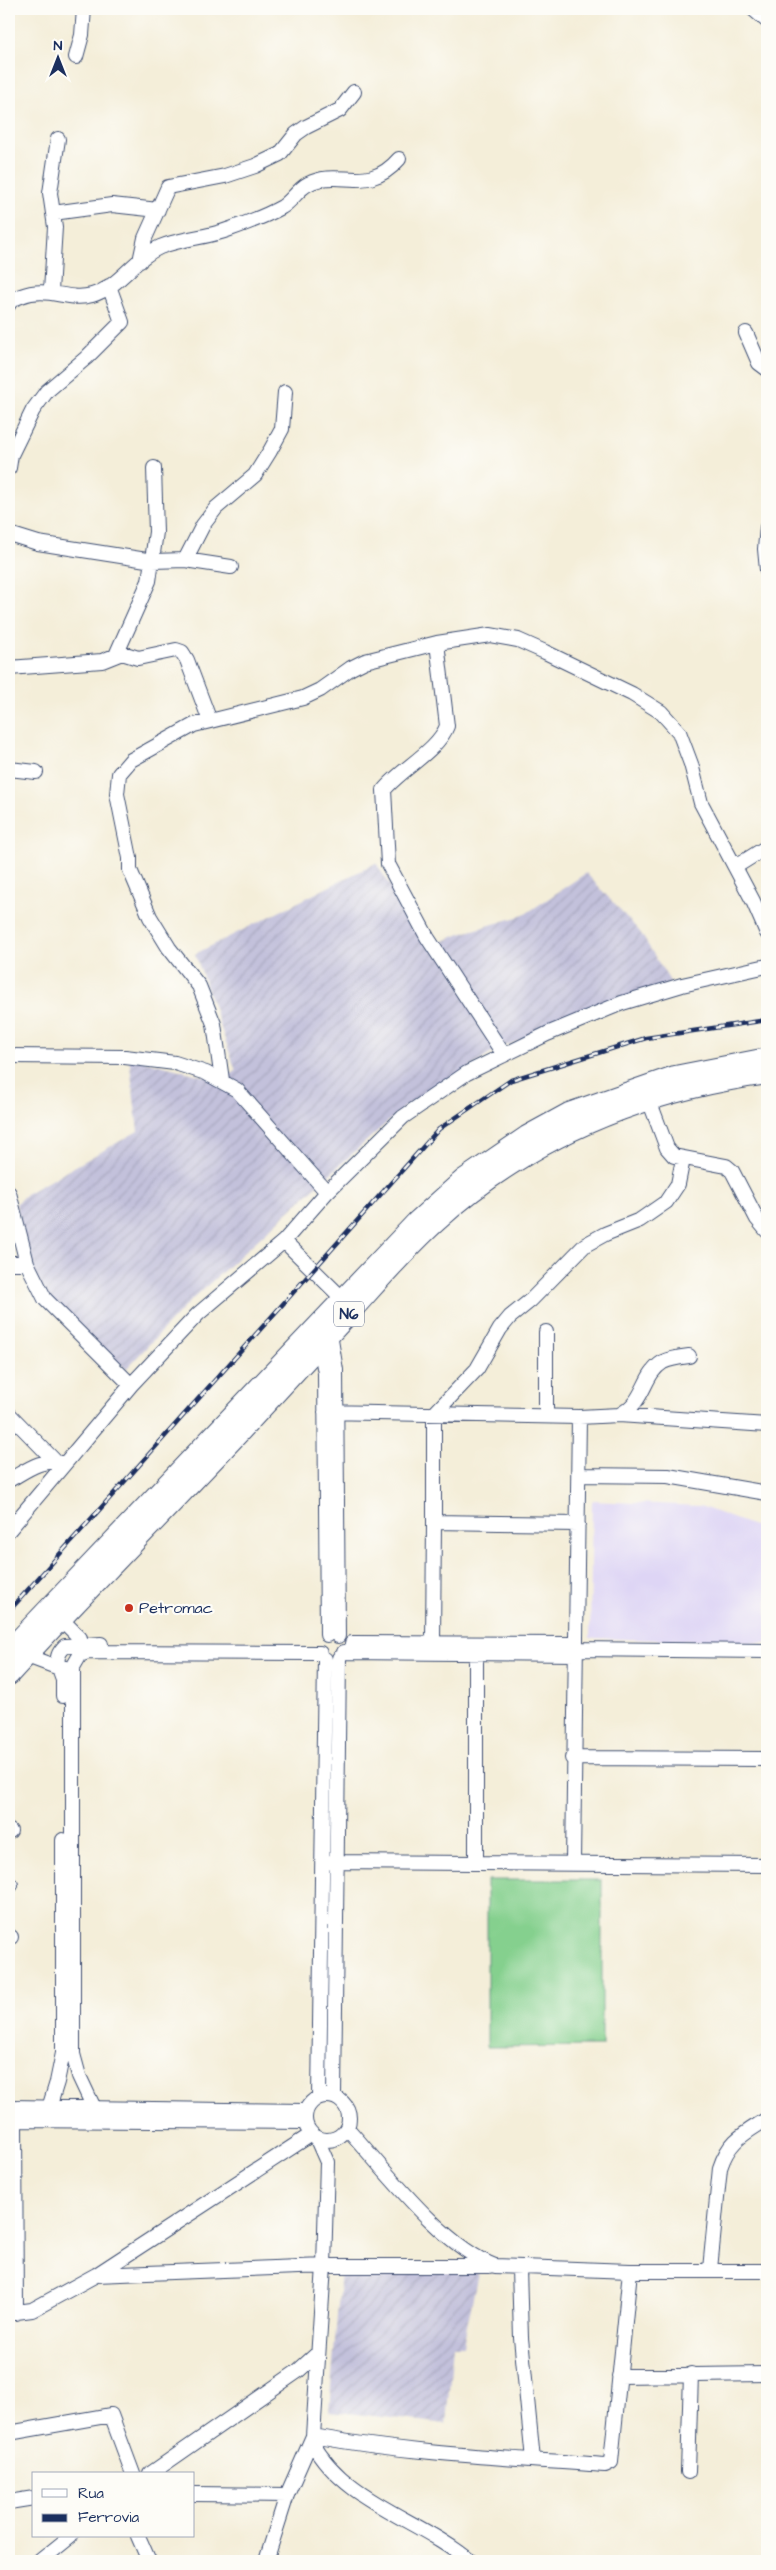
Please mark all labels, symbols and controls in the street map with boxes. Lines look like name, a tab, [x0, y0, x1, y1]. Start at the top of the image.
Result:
north arrow	[32, 32, 82, 82]
text: N	[54, 36, 63, 56]
road number: N6	[334, 1302, 364, 1326]
place label: Petromac	[139, 1597, 213, 1619]
marker: Petromac	[123, 1602, 135, 1614]
legend	[32, 2472, 195, 2538]
text: Rua	[78, 2483, 104, 2504]
text: Ferrovia	[78, 2507, 140, 2528]

